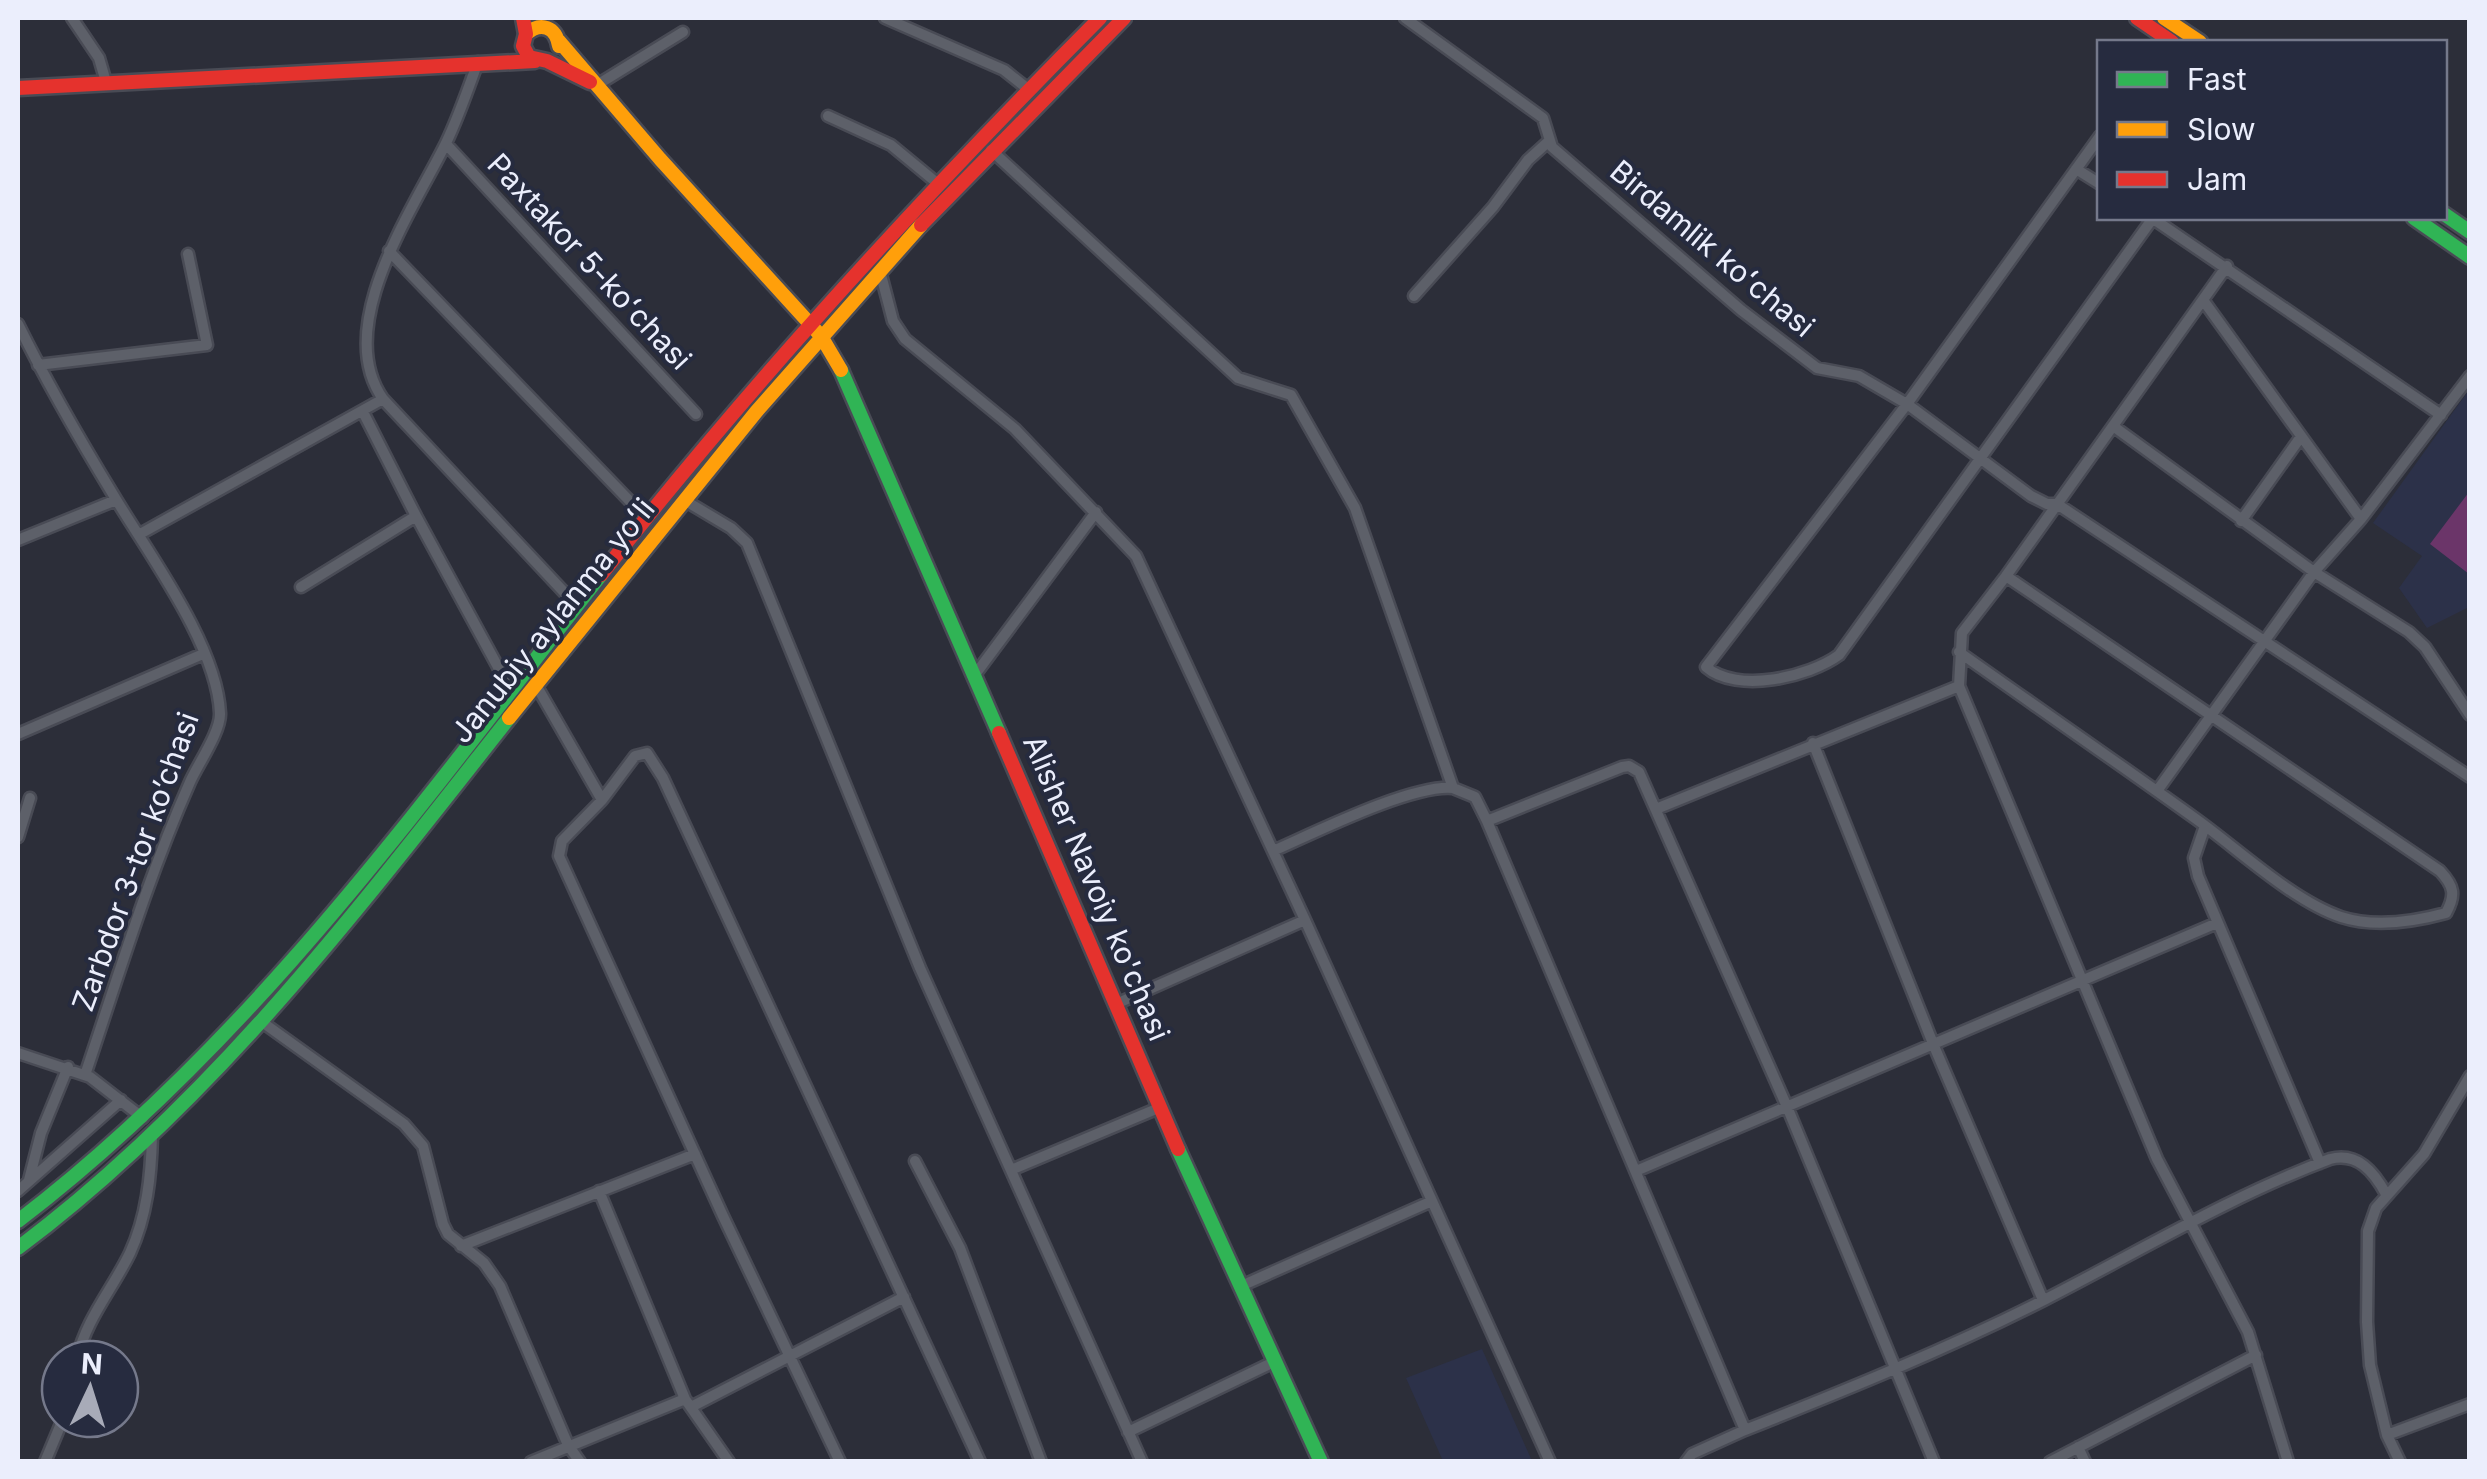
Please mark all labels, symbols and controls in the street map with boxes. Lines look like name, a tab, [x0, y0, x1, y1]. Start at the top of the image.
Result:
legend	[2097, 40, 2447, 220]
text: Fast	[2187, 61, 2247, 97]
text: Slow	[2187, 111, 2256, 147]
street label: Paxtakor 5-koʻchasi	[480, 146, 699, 377]
street label: Birdamlik koʻchasi	[1603, 152, 1822, 344]
text: Jam	[2187, 161, 2247, 197]
street label: Janubiy aylanma yoʻli	[443, 491, 662, 750]
street label: Zarbdor 3-tor koʼchasi	[64, 707, 206, 1016]
street label: Alisher Navoiy ko'chasi	[1016, 729, 1178, 1046]
north arrow	[40, 1339, 140, 1439]
text: N	[80, 1346, 104, 1382]

